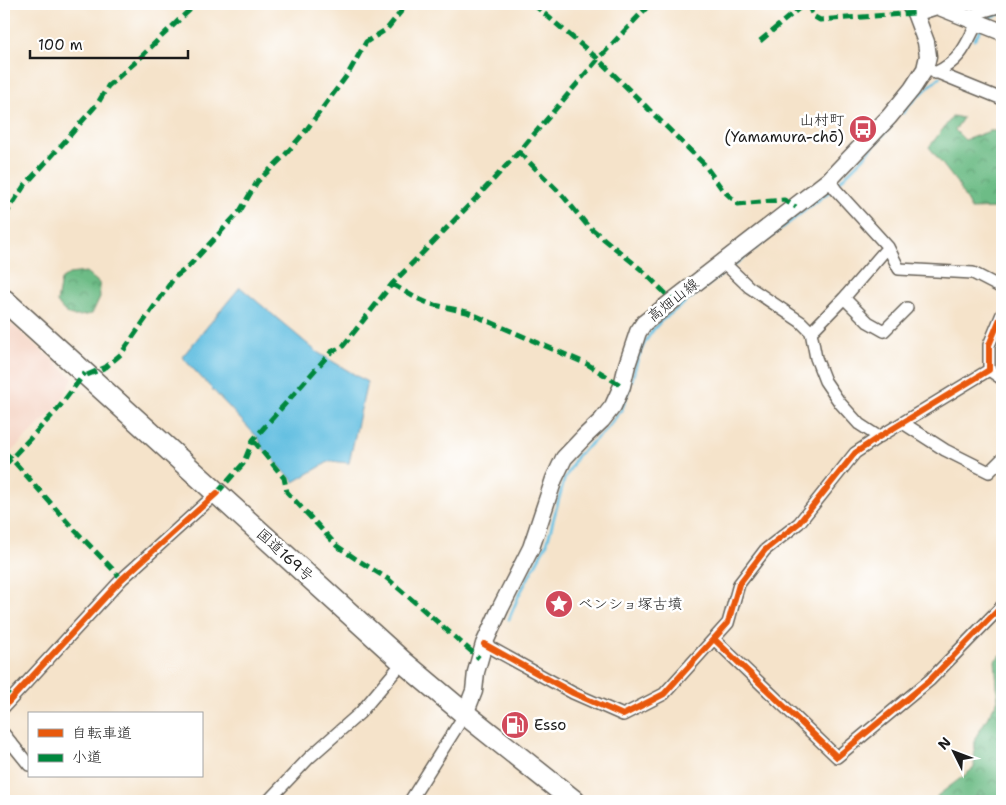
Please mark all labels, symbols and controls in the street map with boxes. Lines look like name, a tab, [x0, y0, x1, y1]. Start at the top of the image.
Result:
scale bar	[30, 28, 188, 60]
text: 100 m	[38, 35, 83, 55]
place label: 山村町 (Yamamura-chō)	[724, 110, 845, 147]
bus stop icon: 山村町 (Yamamura-chō)	[848, 114, 878, 144]
street label: 高畑山線	[643, 274, 703, 326]
street label: 国道169号	[252, 524, 318, 586]
place icon: ベンショ塚古墳	[544, 589, 574, 619]
place label: ベンショ塚古墳	[578, 594, 682, 614]
fuel station icon: Esso	[500, 710, 530, 740]
legend	[28, 712, 202, 778]
place label: Esso	[534, 715, 566, 735]
text: 自転車道	[72, 723, 132, 743]
north arrow	[928, 728, 978, 778]
text: N	[934, 733, 955, 753]
text: 小道	[72, 747, 102, 767]

